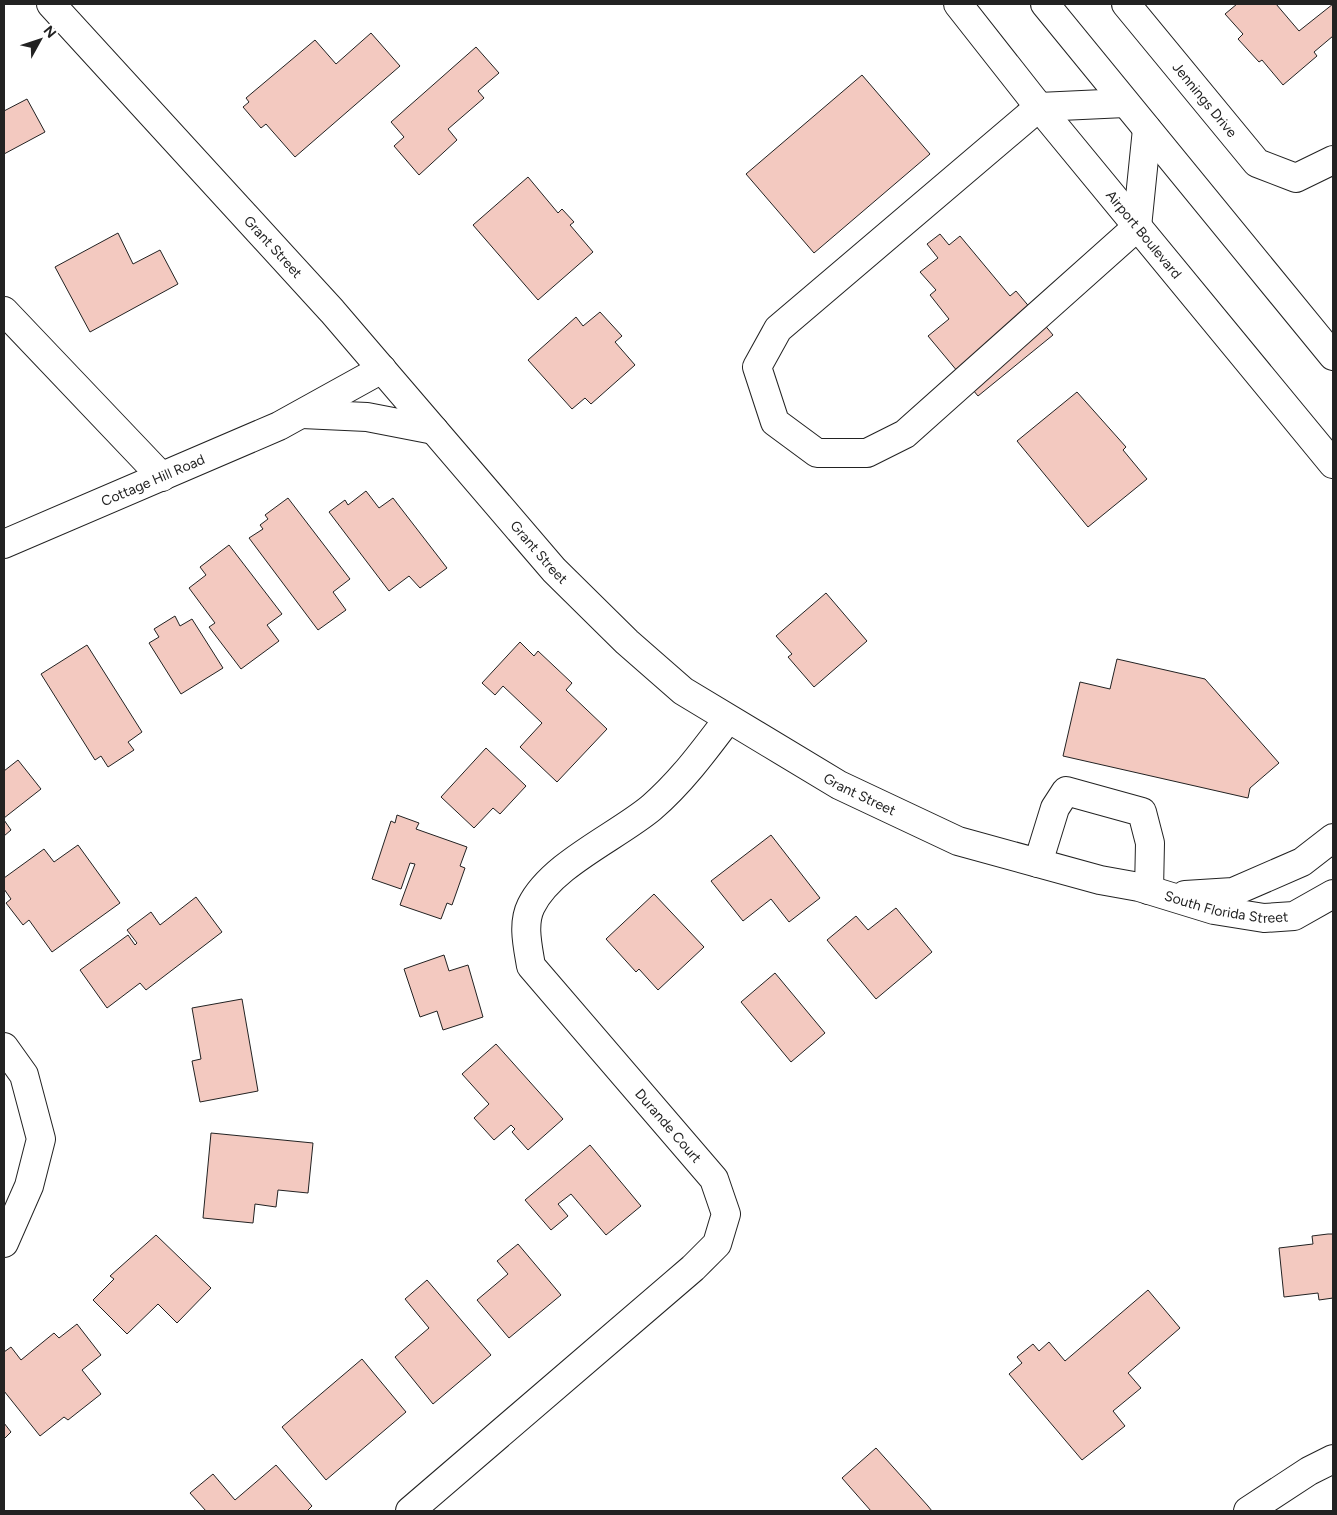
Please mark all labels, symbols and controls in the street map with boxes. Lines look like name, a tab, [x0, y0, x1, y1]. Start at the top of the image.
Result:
north arrow	[15, 15, 65, 65]
text: N	[40, 22, 60, 42]
street label: Jennings Drive	[1169, 59, 1241, 141]
street label: Airport Boulevard	[1102, 187, 1185, 282]
street label: Grant Street	[240, 212, 306, 281]
street label: Cottage Hill Road	[99, 450, 207, 510]
street label: Grant Street	[507, 517, 571, 587]
street label: Grant Street	[820, 769, 899, 819]
street label: South Florida Street	[1163, 887, 1289, 927]
street label: Durande Court	[631, 1086, 705, 1166]

